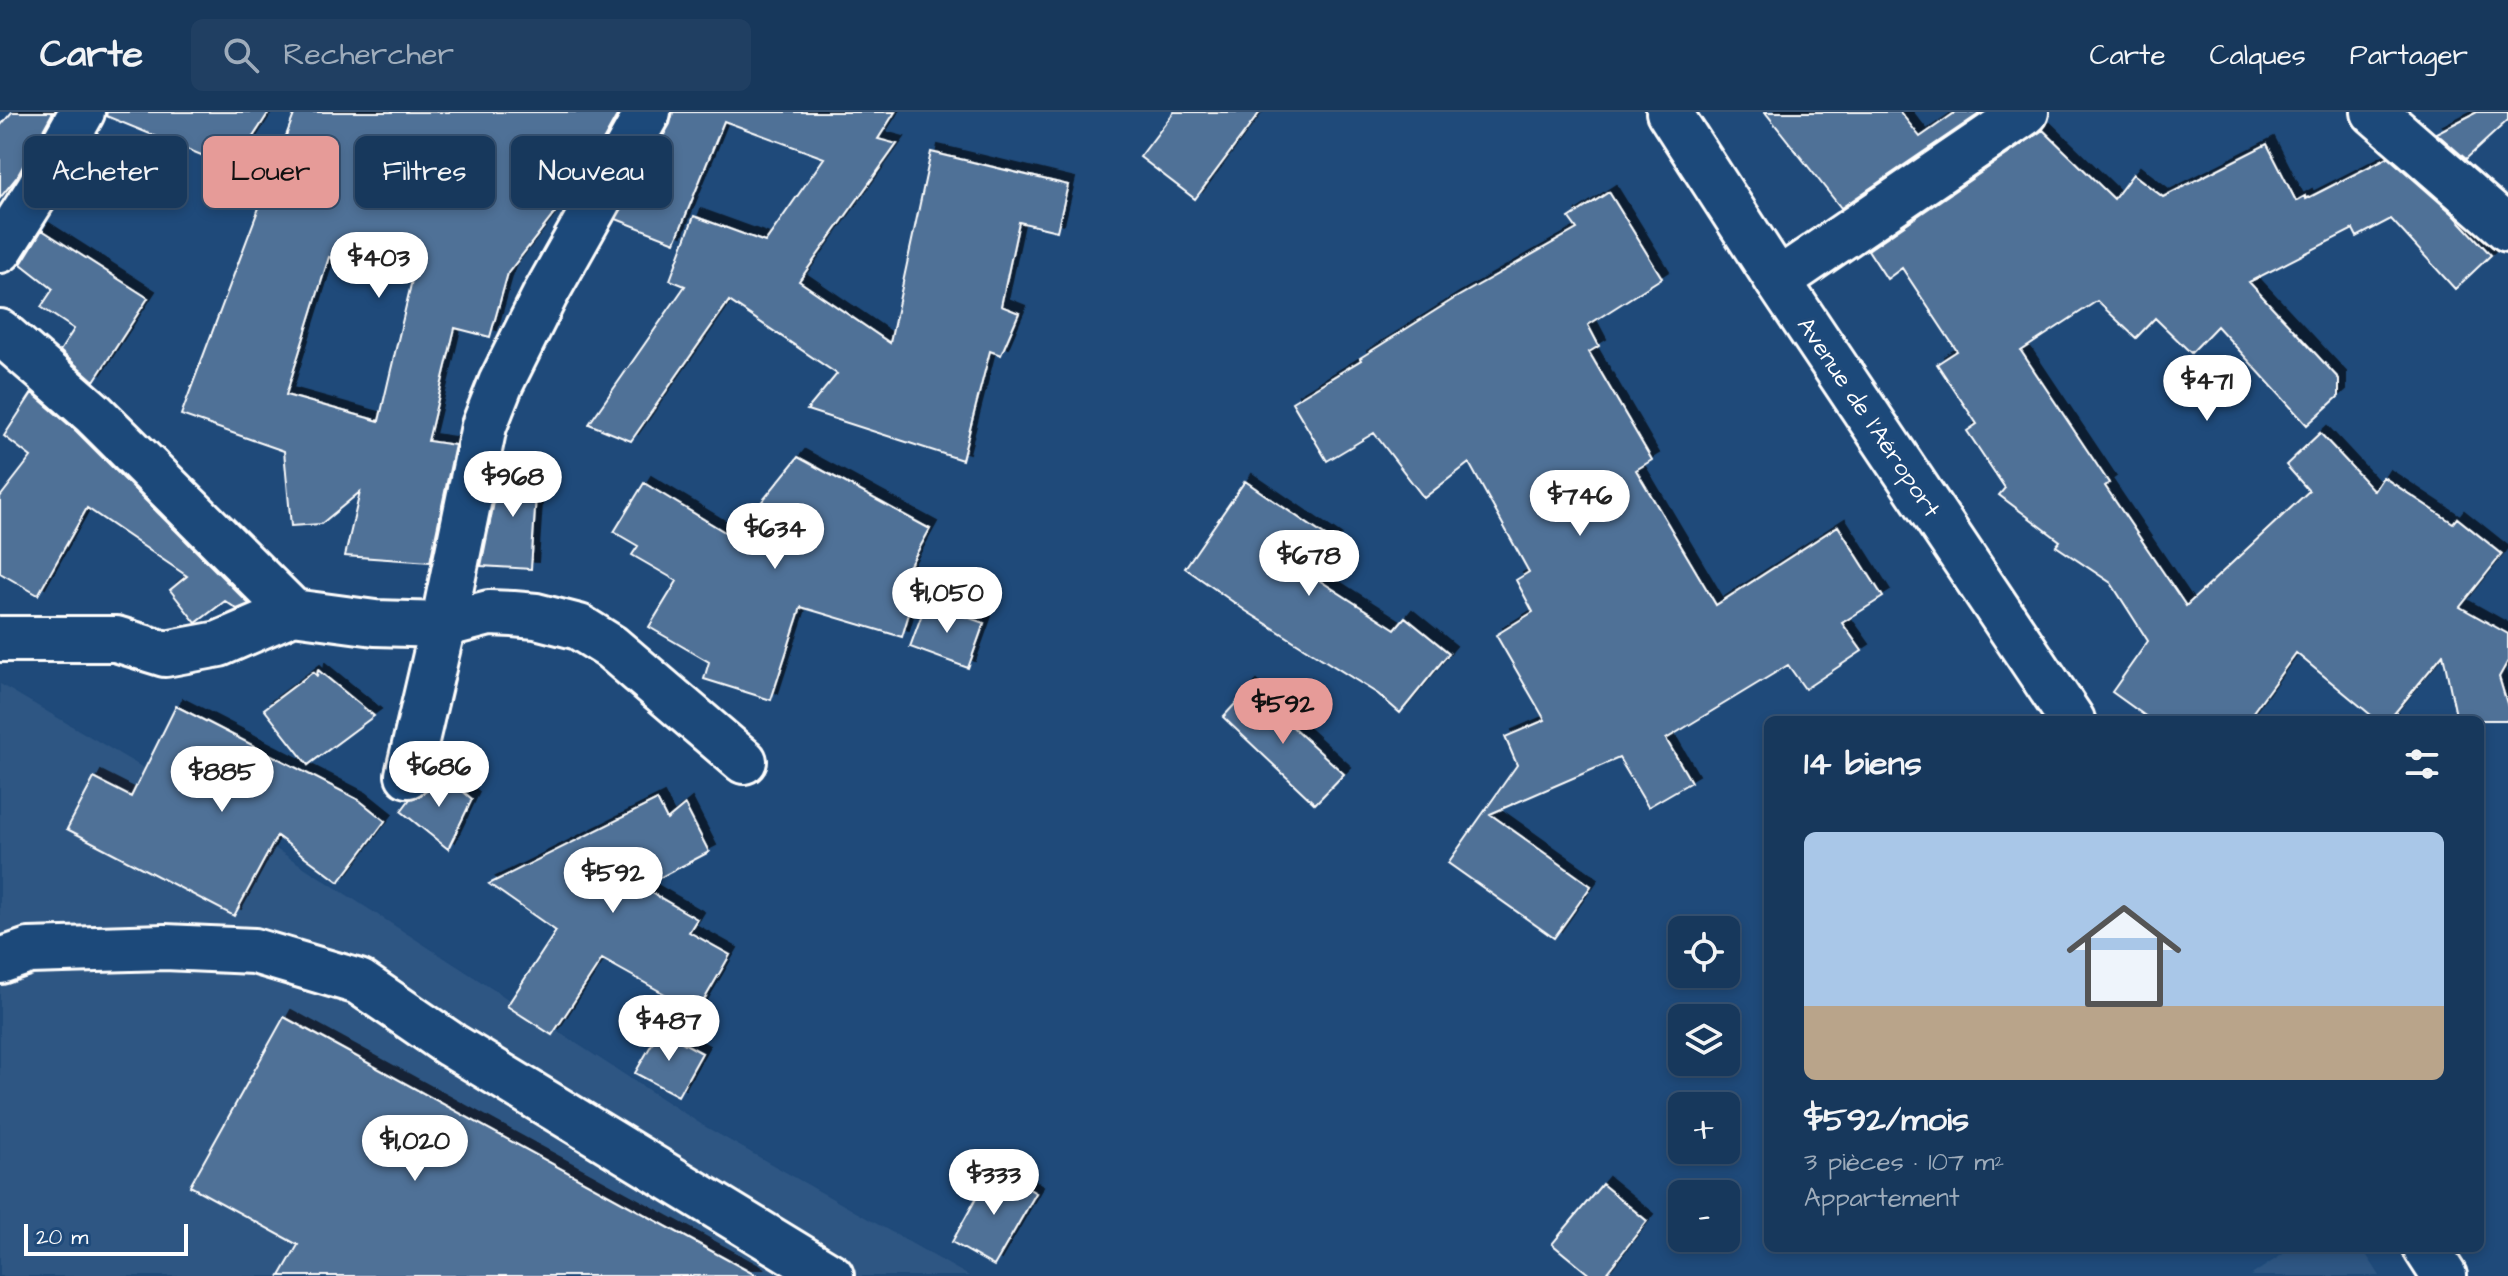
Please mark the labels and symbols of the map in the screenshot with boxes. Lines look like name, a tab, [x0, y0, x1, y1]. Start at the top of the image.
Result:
pin: $403	[332, 232, 426, 300]
street label: Avenue de l'Aéroport	[1788, 311, 1948, 525]
pin: $471	[2160, 355, 2254, 423]
pin: $968	[466, 451, 560, 519]
pin: $746	[1533, 470, 1627, 538]
pin: $634	[728, 503, 822, 571]
pin: $678	[1262, 530, 1356, 598]
pin: $1,050	[882, 567, 1012, 635]
pin: $592	[1236, 678, 1330, 746]
pin: $686	[392, 741, 486, 809]
pin: $885	[175, 746, 269, 814]
pin: $592	[566, 847, 660, 915]
pin: $487	[622, 995, 716, 1063]
pin: $1,020	[350, 1115, 480, 1183]
pin: $333	[947, 1149, 1041, 1217]
scale bar	[24, 1220, 188, 1256]

